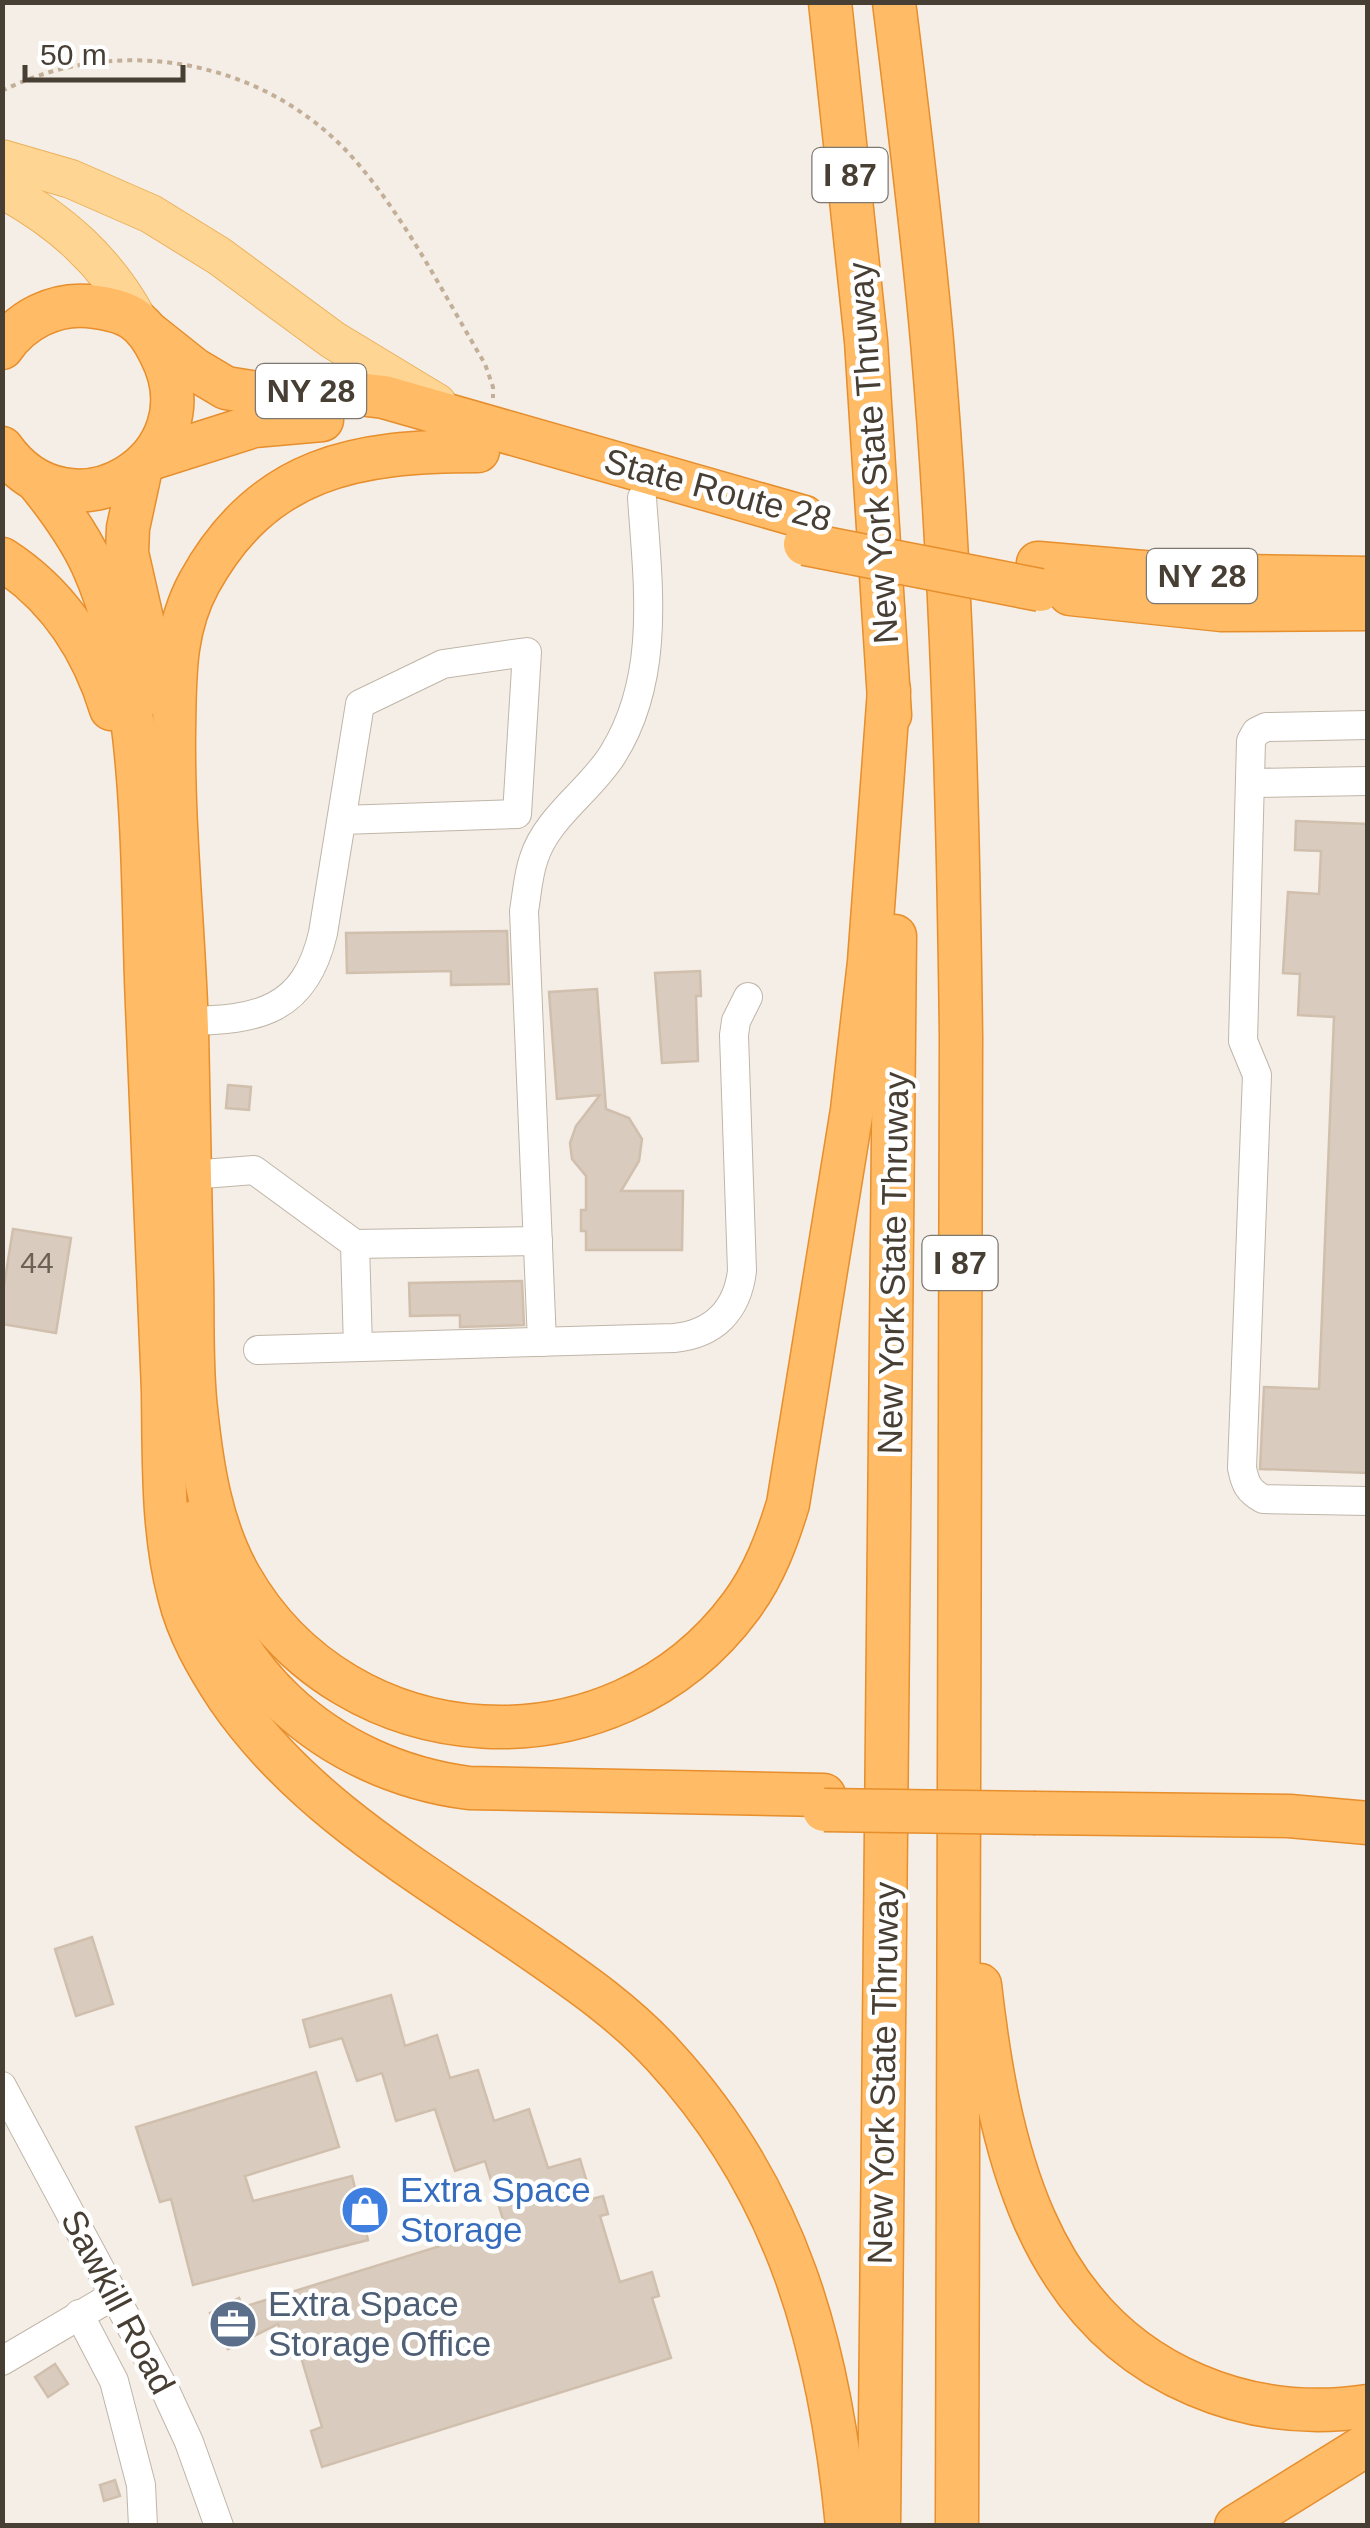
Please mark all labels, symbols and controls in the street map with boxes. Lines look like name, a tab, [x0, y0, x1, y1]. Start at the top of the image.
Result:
scale bar	[25, 20, 182, 82]
text: 50 m	[40, 38, 107, 71]
road number: I 87	[812, 148, 888, 202]
street label: New York State Thruway	[840, 260, 905, 645]
road number: NY 28	[256, 364, 366, 418]
street label: State Route 28	[600, 440, 836, 539]
road number: NY 28	[1147, 549, 1257, 603]
street label: New York State Thruway	[870, 1071, 915, 1455]
road number: I 87	[922, 1236, 998, 1290]
house number: 44	[20, 1246, 54, 1279]
street label: New York State Thruway	[860, 1881, 905, 2265]
place label: Extra Space Storage	[400, 2170, 591, 2249]
shop icon: Extra Space Storage	[339, 2184, 391, 2236]
street label: Sawkill Road	[54, 2203, 183, 2400]
place label: Extra Space Storage Office	[268, 2284, 491, 2363]
office icon: Extra Space Storage Office	[207, 2298, 259, 2350]

